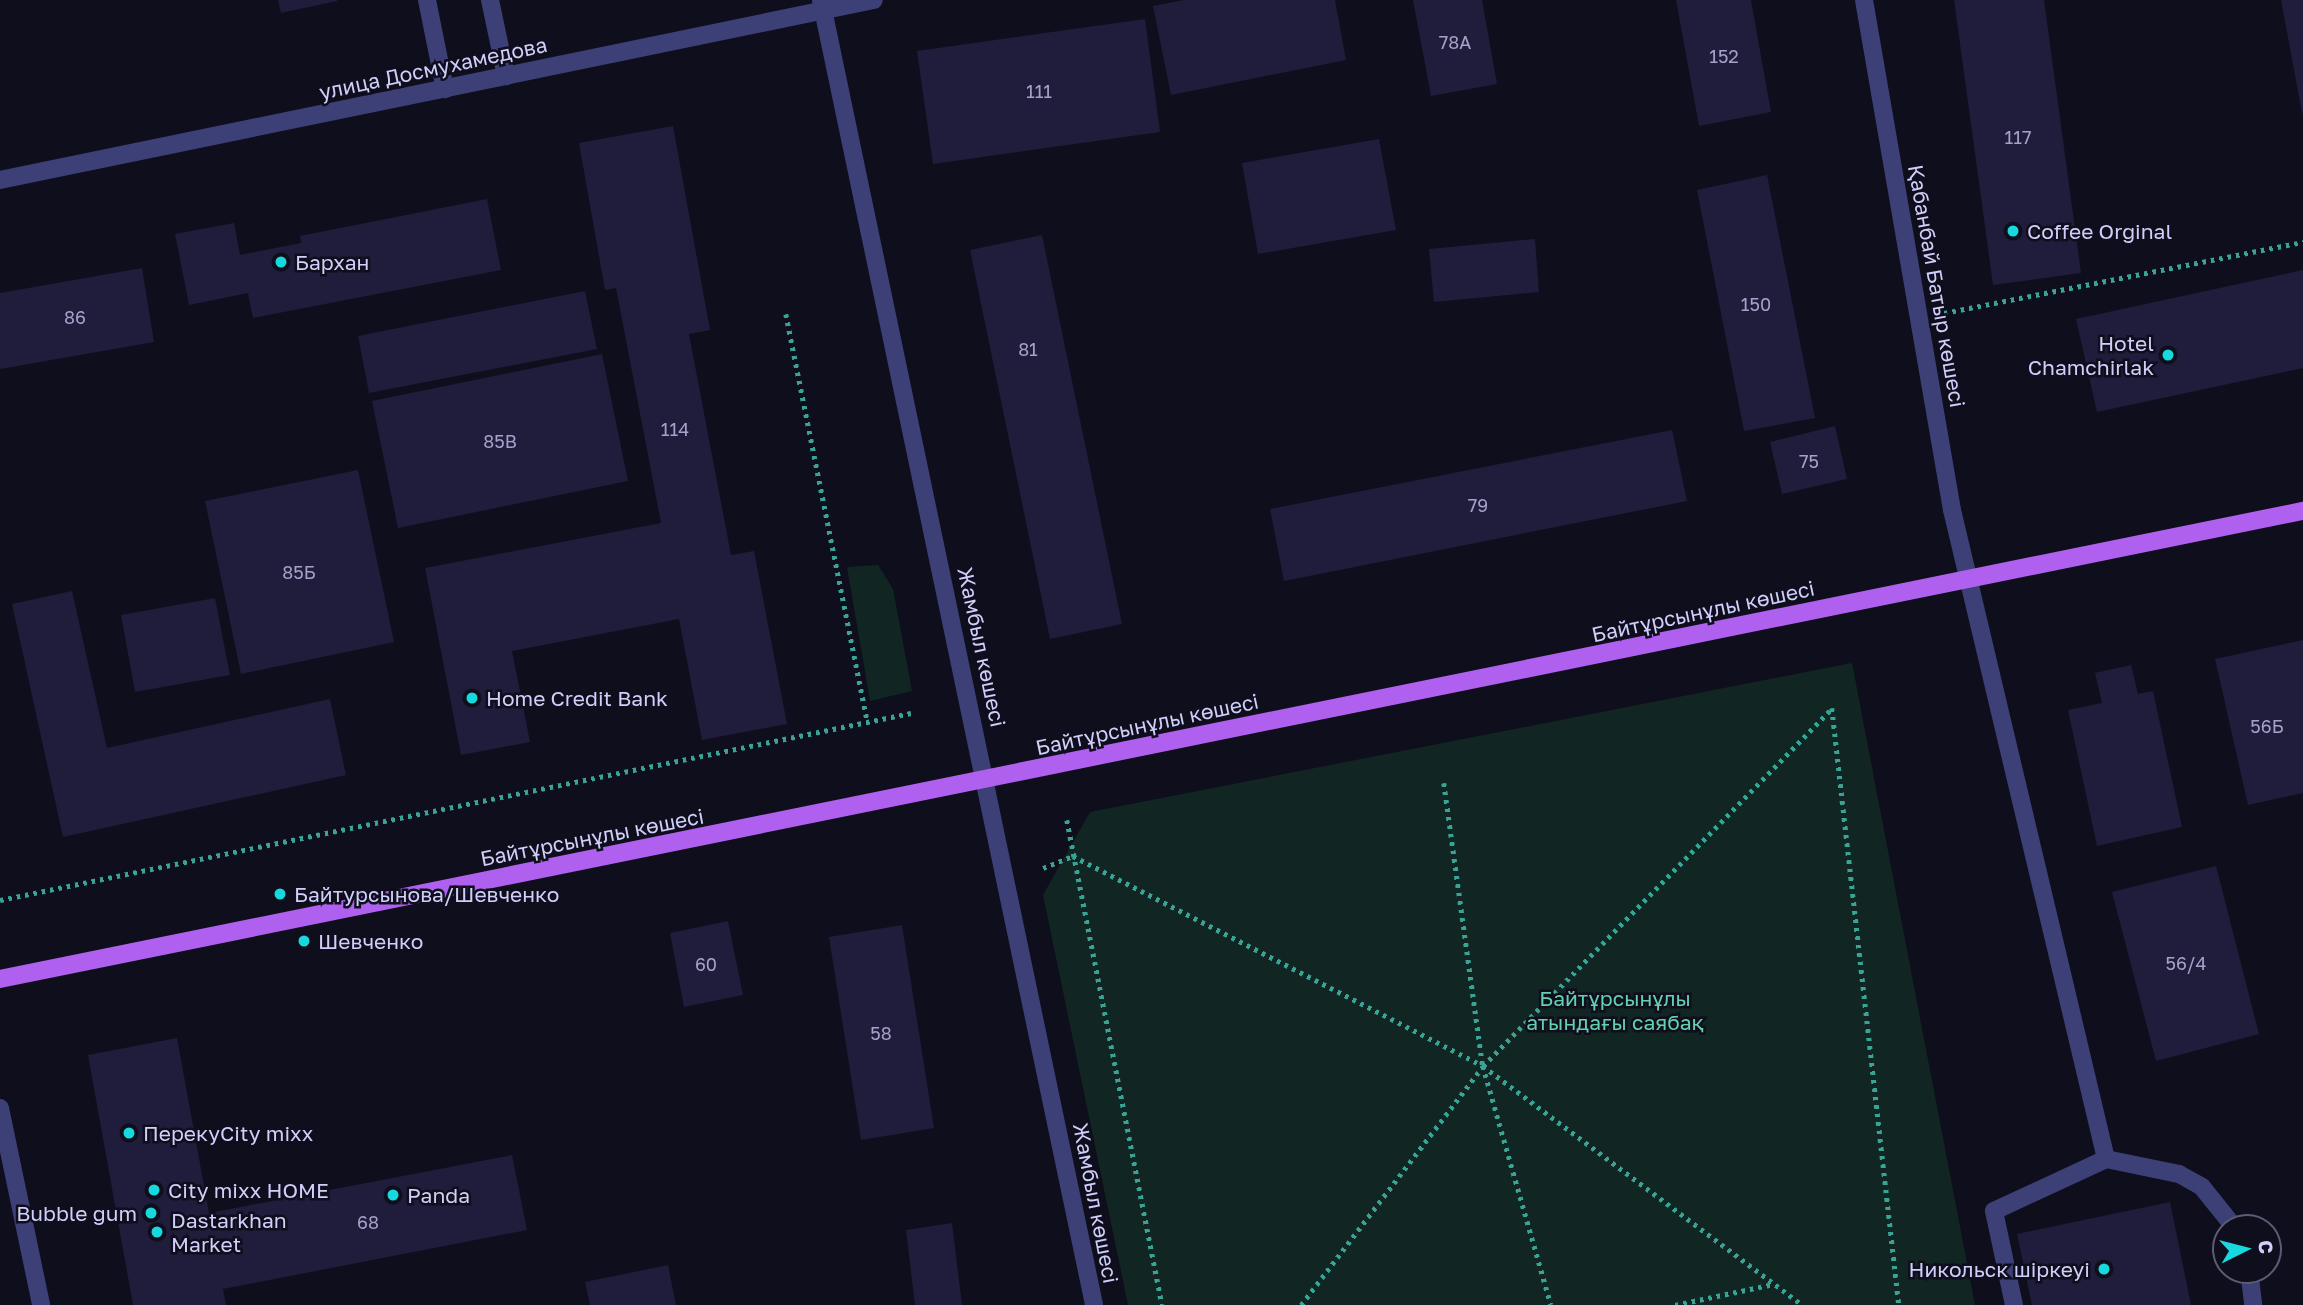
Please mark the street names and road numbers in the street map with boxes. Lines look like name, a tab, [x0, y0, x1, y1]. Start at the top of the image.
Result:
street label: улица Досмухамедова	[317, 32, 549, 104]
street label: Қабанбай Батыр көшесі	[1903, 163, 1971, 409]
street label: Жамбыл көшесі	[953, 565, 1011, 729]
street label: Байтұрсынұлы көшесі	[1589, 575, 1817, 647]
street label: Байтұрсынұлы көшесі	[1033, 688, 1261, 760]
street label: Байтұрсынұлы көшесі	[478, 803, 706, 871]
street label: Жамбыл көшесі	[1068, 1121, 1124, 1285]

